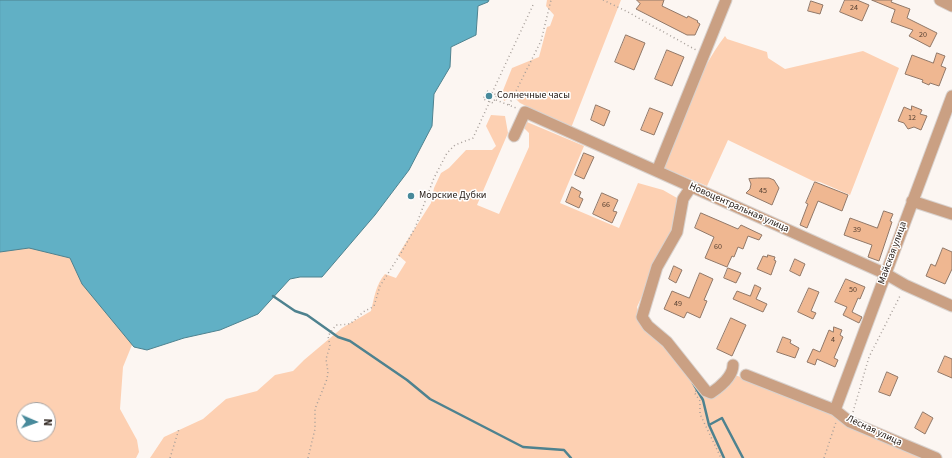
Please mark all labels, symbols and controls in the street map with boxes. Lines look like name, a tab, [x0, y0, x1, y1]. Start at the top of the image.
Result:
house number: 24	[850, 3, 858, 13]
house number: 20	[919, 30, 927, 40]
place label: Солнечные часы	[497, 90, 570, 102]
marker: Солнечные часы	[484, 91, 494, 101]
house number: 12	[908, 113, 916, 123]
street label: Новоцентральная улица	[687, 181, 791, 235]
house number: 45	[759, 186, 767, 196]
place label: Морские Дубки	[419, 190, 487, 202]
marker: Морские Дубки	[406, 191, 416, 201]
house number: 66	[602, 200, 610, 210]
street label: Майская улица	[876, 220, 910, 286]
house number: 39	[853, 225, 861, 235]
house number: 60	[714, 242, 722, 252]
house number: 50	[849, 285, 857, 295]
house number: 49	[674, 299, 682, 309]
house number: 4	[831, 335, 835, 345]
north arrow	[16, 402, 56, 442]
street label: Лесная улица	[844, 413, 904, 449]
text: N	[40, 418, 55, 426]

